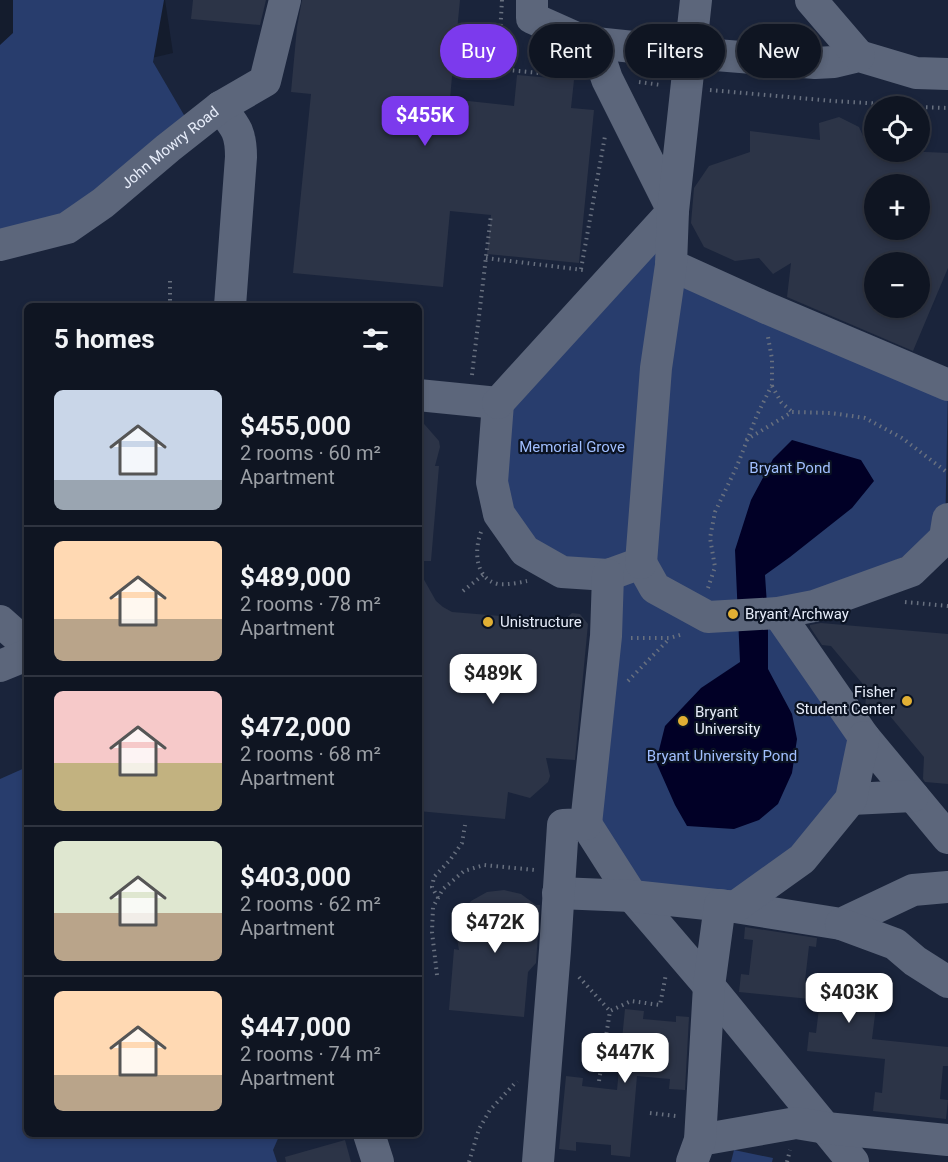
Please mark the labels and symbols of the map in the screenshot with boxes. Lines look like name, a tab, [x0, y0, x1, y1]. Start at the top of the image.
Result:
pin: $455K	[383, 96, 467, 147]
street label: John Mowry Road	[118, 102, 222, 193]
park label: Memorial Grove	[519, 438, 625, 456]
park label: Bryant Pond	[749, 459, 831, 477]
place label: Bryant Archway	[745, 605, 849, 623]
marker: Bryant Archway	[726, 607, 740, 621]
place label: Unistructure	[500, 613, 582, 631]
marker: Unistructure	[481, 615, 495, 629]
pin: $489K	[451, 654, 535, 705]
place label: Fisher Student Center	[796, 683, 895, 718]
marker: Fisher Student Center	[900, 694, 914, 708]
place label: Bryant University	[695, 703, 760, 738]
marker: Bryant University	[676, 714, 690, 728]
park label: Bryant University Pond	[647, 747, 797, 765]
pin: $472K	[453, 903, 537, 954]
pin: $403K	[807, 973, 891, 1024]
pin: $447K	[583, 1033, 667, 1084]

